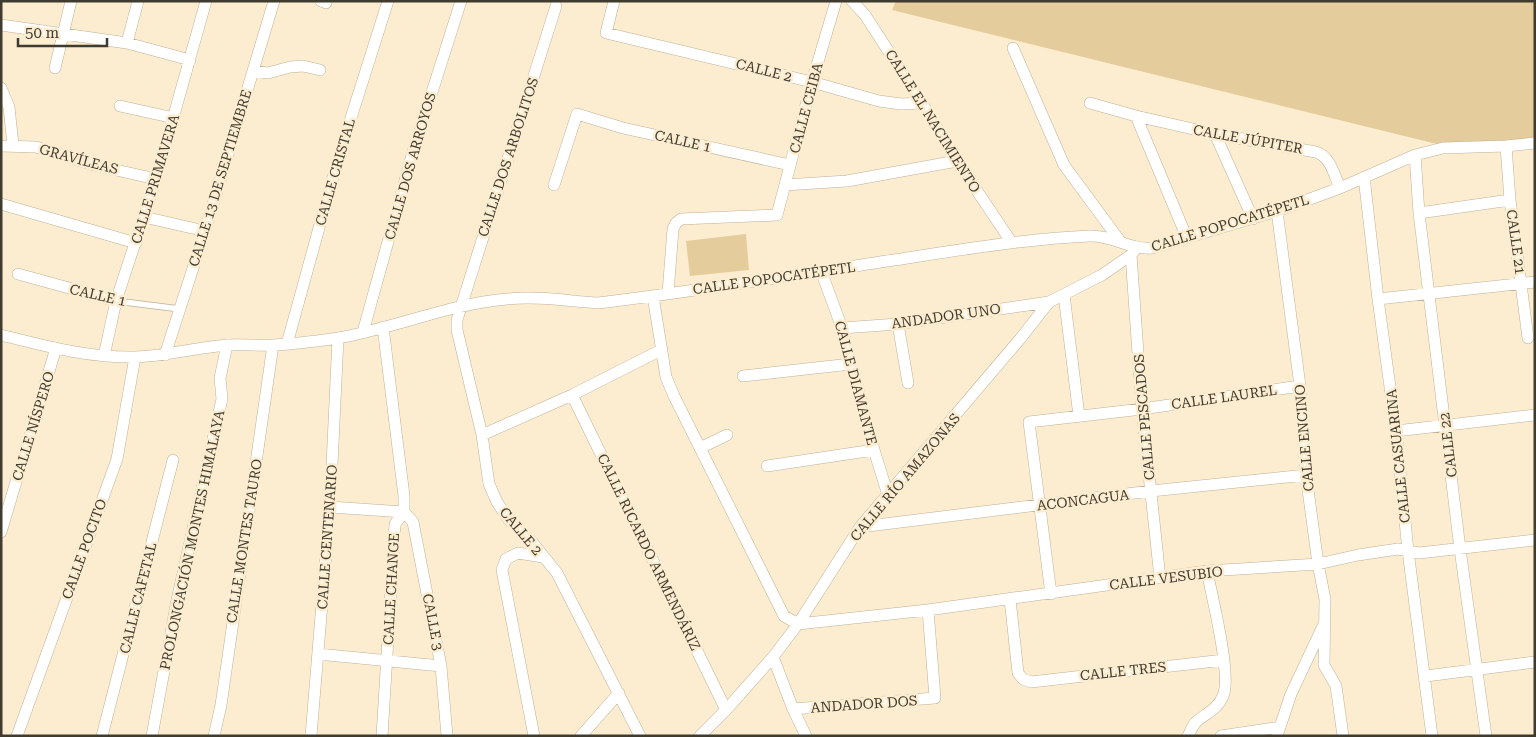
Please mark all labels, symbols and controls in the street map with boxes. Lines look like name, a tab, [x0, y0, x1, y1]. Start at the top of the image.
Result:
scale bar	[18, 15, 106, 47]
text: 50 m	[25, 24, 60, 42]
street label: CALLE EL NACIMIENTO	[882, 47, 984, 195]
street label: CALLE 2	[734, 55, 794, 85]
street label: CALLE CEIBA	[786, 61, 826, 155]
street label: CALLE DOS ARBOLITOS	[475, 75, 541, 239]
street label: CALLE 13 DE SEPTIEMBRE	[185, 88, 255, 268]
street label: CALLE DOS ARROYOS	[381, 90, 439, 241]
street label: CALLE PRIMAVERA	[128, 112, 182, 246]
street label: CALLE CRISTAL	[312, 116, 358, 227]
street label: CALLE JÚPITER	[1192, 121, 1304, 157]
street label: CALLE 1	[653, 127, 713, 155]
street label: GRAVÍLEAS	[38, 141, 121, 177]
street label: CALLE POPOCATÉPETL	[1149, 191, 1311, 255]
street label: CALLE 21	[1504, 209, 1528, 276]
street label: CALLE POPOCATÉPETL	[692, 259, 857, 297]
street label: CALLE 1	[68, 281, 128, 309]
street label: ANDADOR UNO	[890, 300, 1002, 332]
street label: CALLE DIAMANTE	[832, 319, 880, 447]
street label: CALLE PESCADOS	[1130, 353, 1157, 481]
street label: CALLE NÍSPERO	[9, 369, 57, 483]
street label: CALLE LAUREL	[1170, 382, 1278, 412]
street label: CALLE ENCINO	[1291, 384, 1317, 492]
street label: CALLE CASUARINA	[1383, 388, 1413, 524]
street label: PROLONGACIÓN MONTES HIMALAYA	[157, 409, 227, 671]
street label: CALLE RÍO AMAZONAS	[847, 410, 963, 544]
street label: CALLE 22	[1436, 411, 1460, 478]
street label: CALLE RICARDO ARMENDÁRIZ	[594, 451, 704, 653]
street label: CALLE MONTES TAURO	[223, 458, 265, 624]
street label: CALLE CENTENARIO	[314, 464, 340, 610]
street label: ACONCAGUA	[1036, 486, 1130, 514]
street label: CALLE POCITO	[58, 497, 110, 601]
street label: CALLE 2	[496, 504, 546, 558]
street label: CALLE CHANGE	[380, 533, 402, 645]
street label: CALLE CAFETAL	[116, 540, 160, 655]
street label: CALLE VESUBIO	[1108, 563, 1224, 593]
street label: CALLE 3	[420, 592, 446, 652]
street label: CALLE TRES	[1079, 658, 1167, 683]
street label: ANDADOR DOS	[810, 692, 918, 716]

